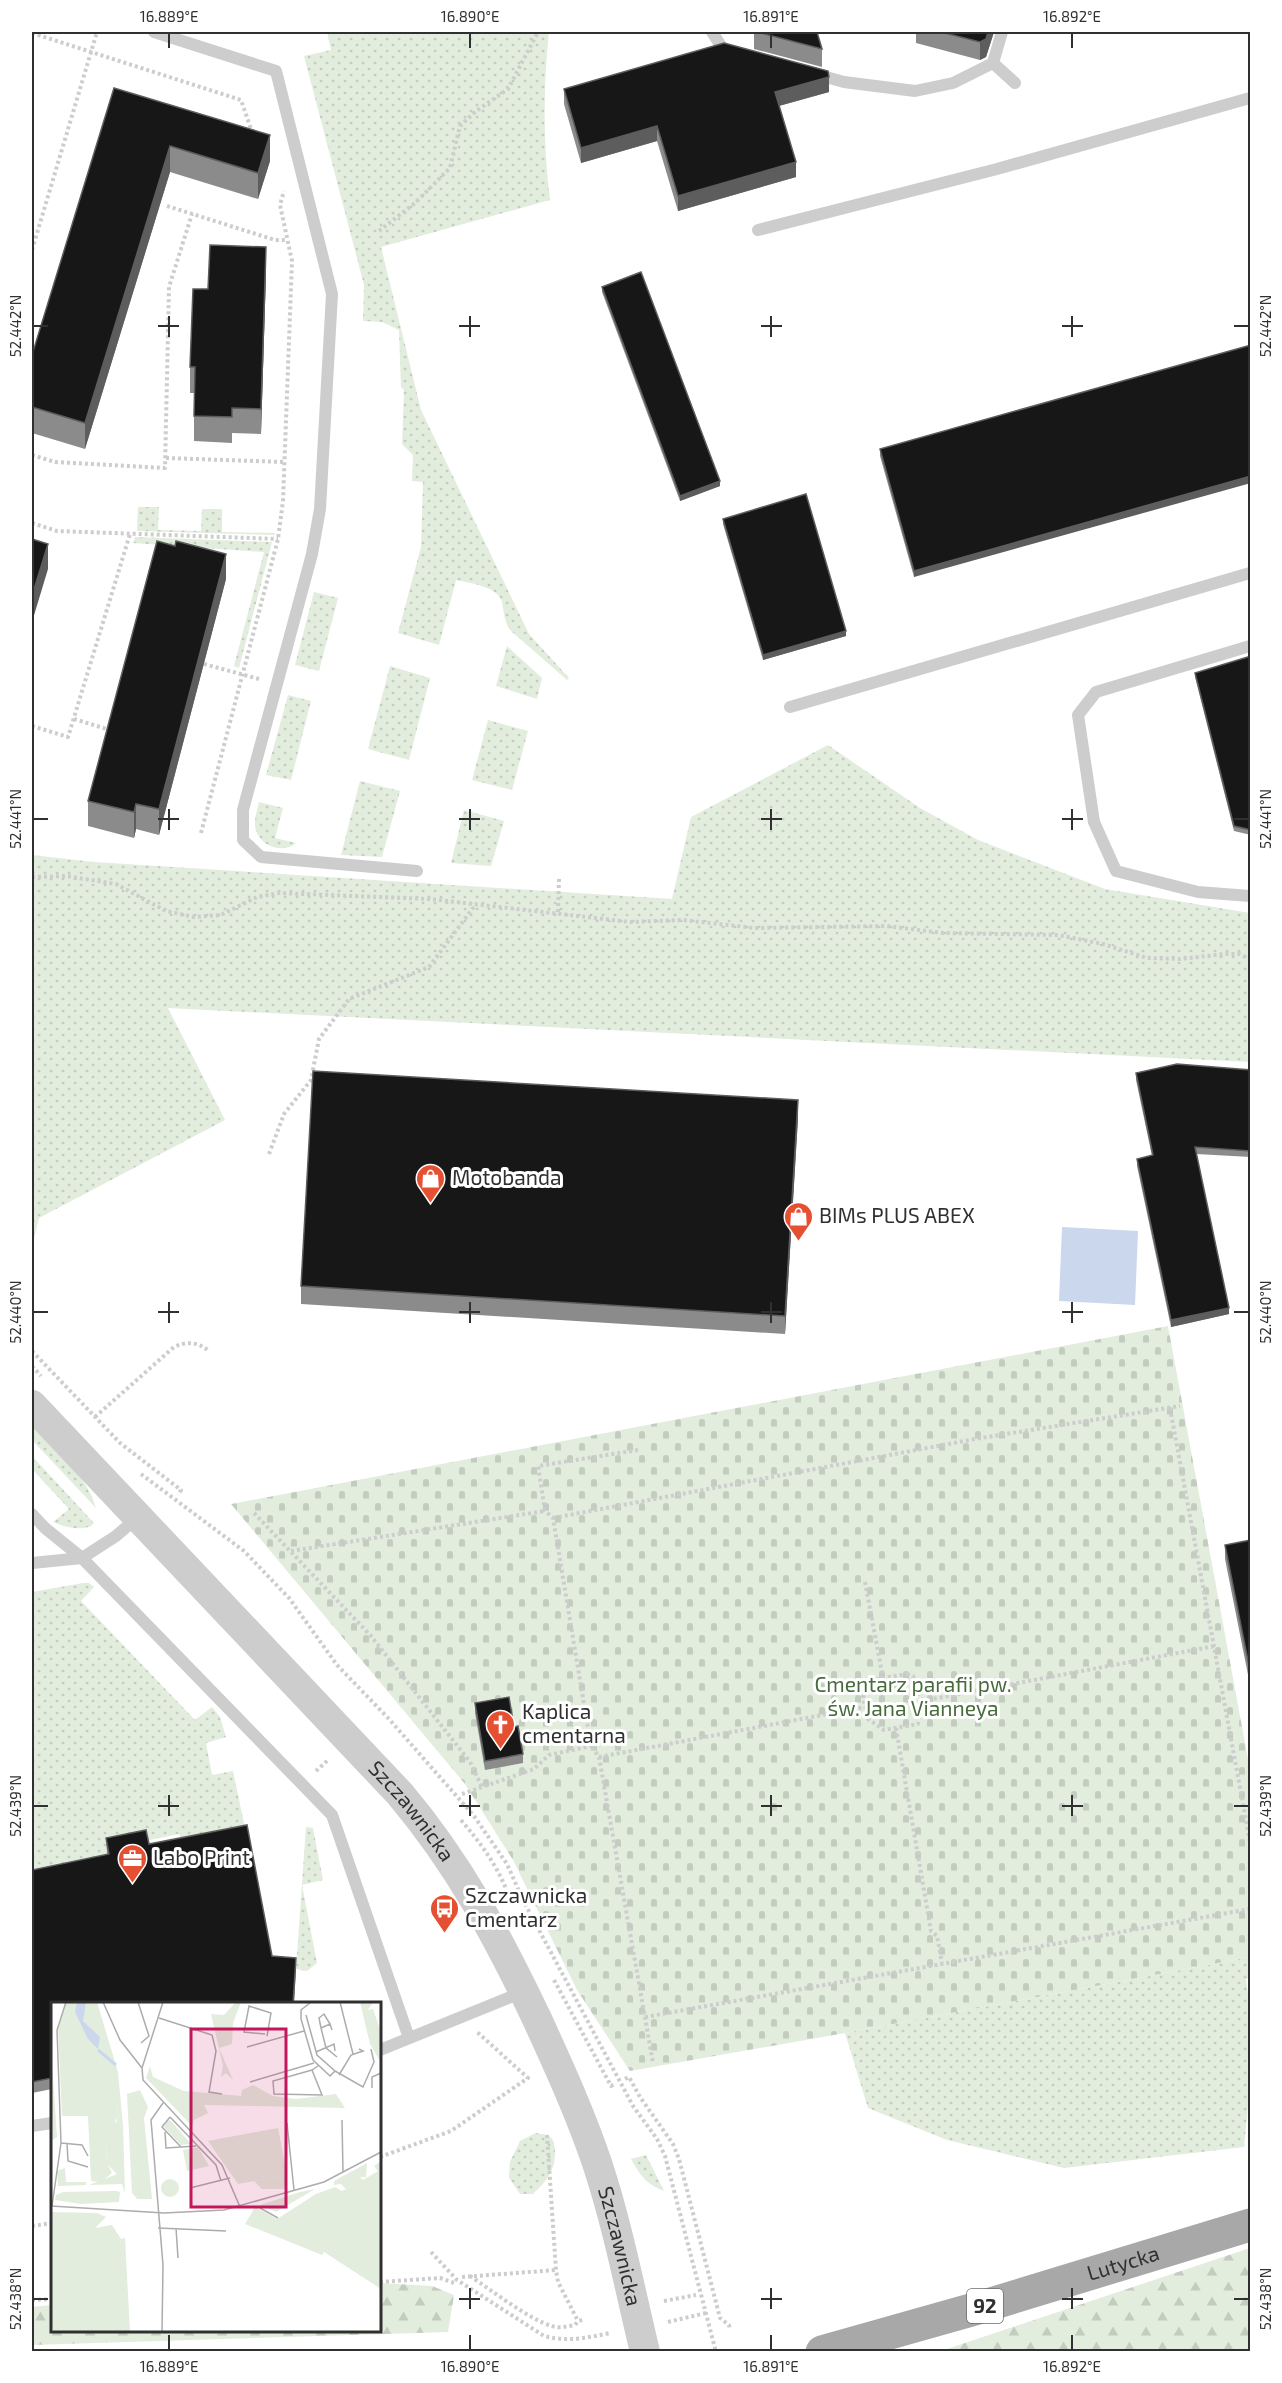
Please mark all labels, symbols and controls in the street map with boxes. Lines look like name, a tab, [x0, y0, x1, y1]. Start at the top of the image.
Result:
text: 16.889°E	[140, 7, 198, 25]
text: 16.890°E	[441, 7, 499, 25]
text: 16.891°E	[743, 7, 799, 25]
text: 16.892°E	[1043, 7, 1101, 25]
text: 52.442°N	[6, 295, 24, 357]
text: 52.442°N	[1256, 295, 1274, 357]
text: 52.441°N	[6, 789, 24, 849]
text: 52.441°N	[1256, 789, 1274, 849]
shop icon: Motobanda	[415, 1162, 447, 1204]
place label: Motobanda	[452, 1164, 562, 1189]
shop icon: BIMs PLUS ABEX	[782, 1200, 814, 1242]
place label: BIMs PLUS ABEX	[819, 1202, 975, 1227]
text: 52.440°N	[6, 1280, 24, 1344]
text: 52.440°N	[1256, 1280, 1274, 1344]
park label: Cmentarz parafii pw. św. Jana Vianneya	[814, 1671, 1012, 1720]
place label: Kaplica cmentarna	[522, 1698, 626, 1747]
church icon: Kaplica cmentarna	[485, 1708, 517, 1750]
street label: Szczawnicka	[364, 1755, 461, 1865]
text: 52.439°N	[6, 1775, 24, 1837]
text: 52.439°N	[1256, 1775, 1274, 1837]
office icon: Labo Print	[116, 1842, 148, 1884]
place label: Labo Print	[153, 1844, 250, 1869]
place label: Szczawnicka Cmentarz	[465, 1882, 587, 1931]
bus stop icon: Szczawnicka Cmentarz	[428, 1892, 460, 1934]
inset map	[51, 2002, 381, 2332]
street label: Szczawnicka	[594, 2183, 648, 2308]
street label: Lutycka	[1084, 2239, 1162, 2285]
text: 52.438°N	[6, 2268, 24, 2330]
text: 52.438°N	[1256, 2268, 1274, 2330]
road number: 92	[967, 2289, 1003, 2323]
text: 16.889°E	[140, 2357, 198, 2375]
text: 16.890°E	[441, 2357, 499, 2375]
text: 16.891°E	[743, 2357, 799, 2375]
text: 16.892°E	[1043, 2357, 1101, 2375]

